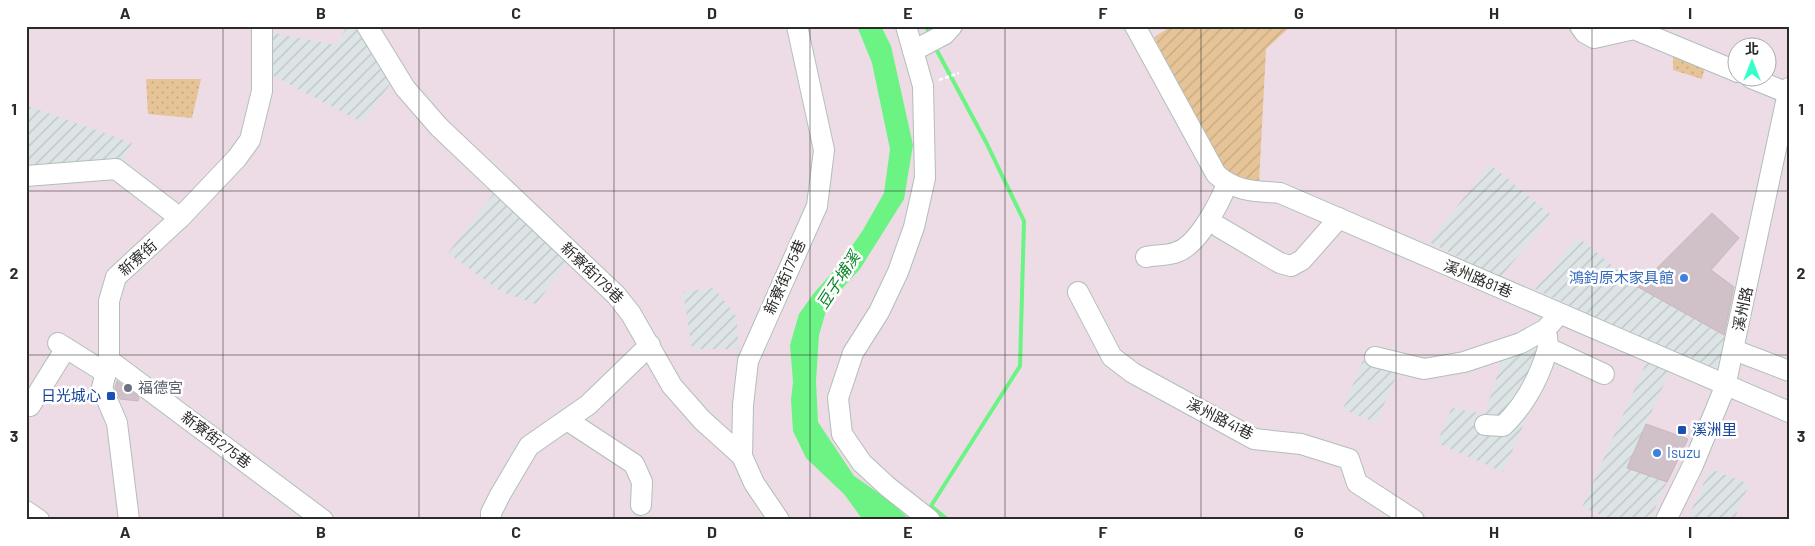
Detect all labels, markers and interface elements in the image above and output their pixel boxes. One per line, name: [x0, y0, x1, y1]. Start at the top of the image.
text: A: [120, 3, 131, 22]
text: B: [316, 3, 326, 22]
text: C: [511, 3, 521, 22]
text: D: [707, 3, 717, 22]
text: E: [903, 3, 913, 22]
text: F: [1099, 3, 1108, 22]
text: G: [1294, 3, 1304, 22]
text: H: [1489, 3, 1499, 22]
text: I: [1688, 3, 1692, 22]
north arrow: [1728, 38, 1778, 88]
text: 北: [1745, 40, 1759, 57]
text: 1: [11, 99, 17, 118]
text: 1: [1798, 99, 1804, 118]
street label: 新寮街: [115, 236, 160, 279]
street label: 新寮街175巷: [760, 236, 809, 317]
street label: 新寮街179巷: [558, 238, 628, 307]
water label: 豆子埔溪: [812, 246, 864, 312]
street label: 溪州路81巷: [1441, 256, 1515, 301]
text: 2: [10, 263, 19, 282]
text: 2: [1797, 263, 1806, 282]
place label: 鴻鈞原木家具館: [1569, 268, 1674, 286]
marker: 鴻鈞原木家具館: [1678, 272, 1690, 284]
street label: 溪州路: [1729, 285, 1756, 333]
place label: 福德宮: [138, 378, 183, 396]
marker: 福德宮: [122, 382, 134, 394]
place label: 日光城心: [41, 386, 101, 404]
marker: 日光城心: [105, 390, 117, 402]
street label: 溪州路41巷: [1184, 394, 1257, 443]
street label: 新寮街275巷: [178, 407, 255, 471]
place label: 溪洲里: [1692, 420, 1737, 438]
marker: 溪洲里: [1676, 424, 1688, 436]
text: 3: [10, 426, 18, 445]
text: 3: [1797, 426, 1805, 445]
place label: Isuzu: [1667, 443, 1701, 461]
marker: Isuzu: [1651, 447, 1663, 459]
text: A: [120, 522, 131, 541]
text: B: [316, 522, 326, 541]
text: C: [511, 522, 521, 541]
text: D: [707, 522, 717, 541]
text: E: [903, 522, 913, 541]
text: F: [1099, 522, 1108, 541]
text: G: [1294, 522, 1304, 541]
text: H: [1489, 522, 1499, 541]
text: I: [1688, 522, 1692, 541]

